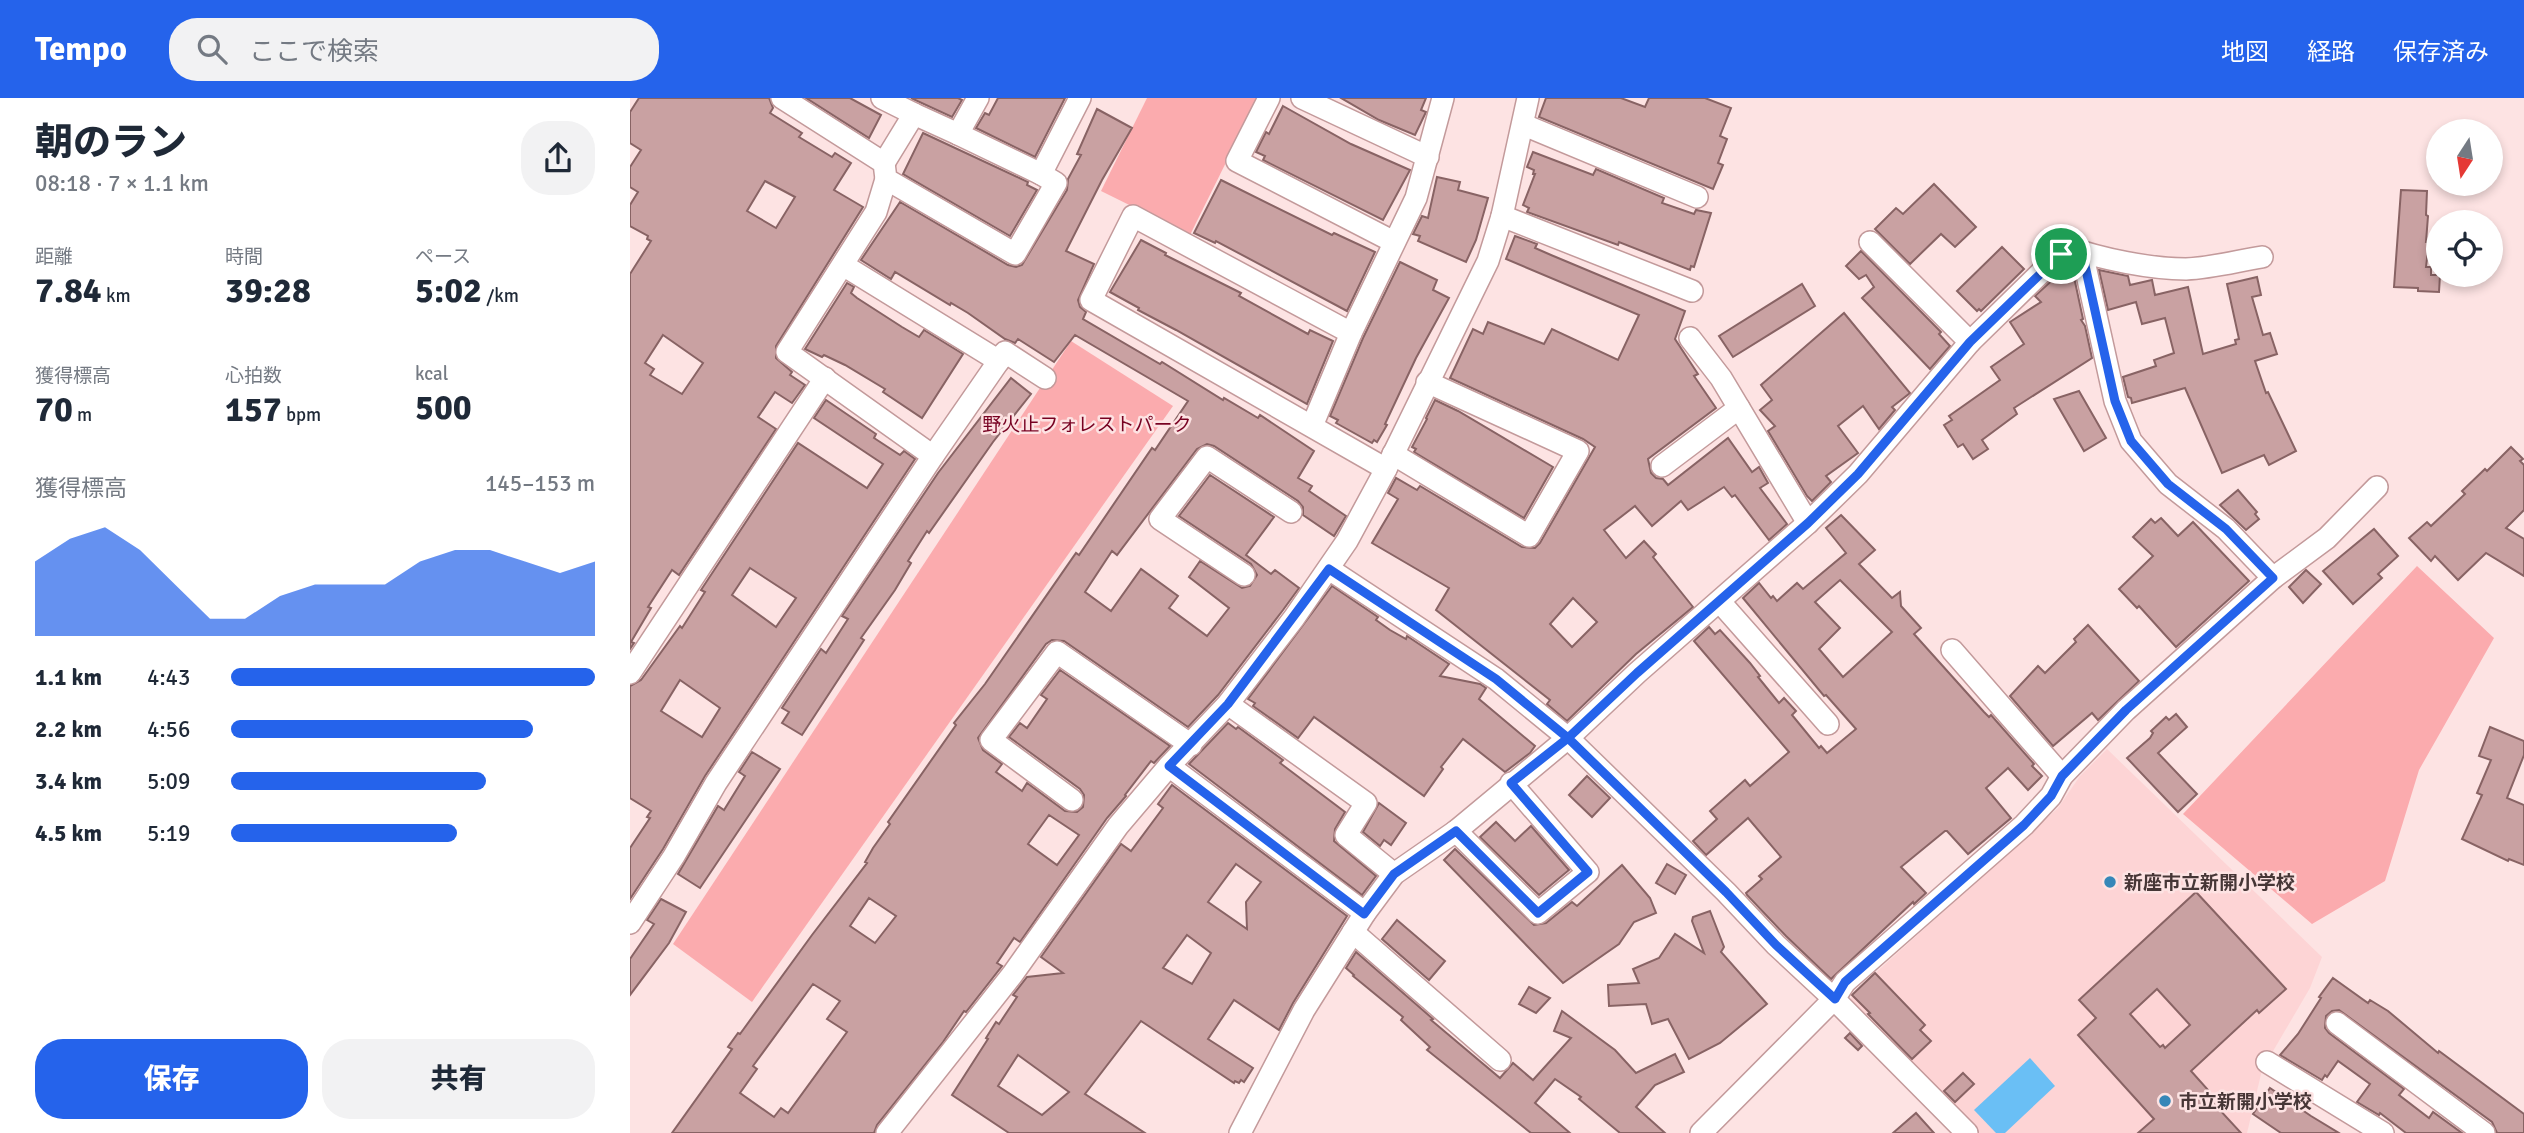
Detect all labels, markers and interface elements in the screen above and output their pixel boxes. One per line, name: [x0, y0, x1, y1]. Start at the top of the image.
search box: [169, 18, 659, 81]
text: Tempo: [35, 29, 127, 70]
icon: search: [193, 30, 231, 68]
text: ここで検索: [249, 36, 379, 68]
text: 地図: [2221, 37, 2269, 67]
text: 経路: [2307, 37, 2355, 67]
text: 保存済み: [2393, 37, 2489, 67]
text: 朝のラン: [35, 119, 187, 166]
north arrow: [2426, 119, 2502, 196]
map controls: [2426, 119, 2503, 287]
button: share: [521, 121, 595, 195]
text: 08:18 · 7 × 1.1 km: [35, 169, 209, 198]
button: locate: [2426, 210, 2503, 287]
pin: [2031, 224, 2091, 284]
icon: arrive: [2042, 235, 2080, 273]
text: 距離: [35, 245, 73, 269]
text: 時間: [225, 245, 263, 269]
text: ペース: [415, 245, 471, 269]
text: 7.84: [35, 269, 102, 312]
text: 39:28: [225, 269, 311, 312]
text: 5:02: [415, 269, 482, 312]
text: km: [102, 284, 131, 308]
text: /km: [482, 284, 519, 308]
text: kcal: [415, 362, 448, 386]
text: 獲得標高: [35, 364, 111, 388]
text: 心拍数: [225, 364, 282, 388]
text: 500: [415, 386, 472, 429]
text: 70: [35, 388, 73, 431]
text: 157: [225, 388, 282, 431]
text: m: [73, 403, 92, 427]
text: bpm: [282, 403, 321, 427]
park label: 野火止フォレストパーク: [982, 413, 1192, 437]
text: 145–153 m: [485, 469, 595, 498]
text: 獲得標高: [35, 474, 127, 503]
text: 1.1 km: [35, 663, 102, 692]
text: 4:43: [147, 663, 190, 692]
text: 2.2 km: [35, 715, 102, 744]
text: 4:56: [147, 715, 190, 744]
text: 3.4 km: [35, 767, 102, 796]
text: 5:09: [147, 767, 190, 796]
text: 4.5 km: [35, 819, 102, 848]
text: 5:19: [147, 819, 190, 848]
place label: 新座市立新開小学校: [2124, 871, 2295, 895]
marker: 新座市立新開小学校: [2102, 874, 2118, 890]
button: 保存: [35, 1039, 308, 1119]
button: 共有: [322, 1039, 595, 1119]
place label: 市立新開小学校: [2179, 1090, 2312, 1114]
marker: 市立新開小学校: [2157, 1093, 2173, 1109]

